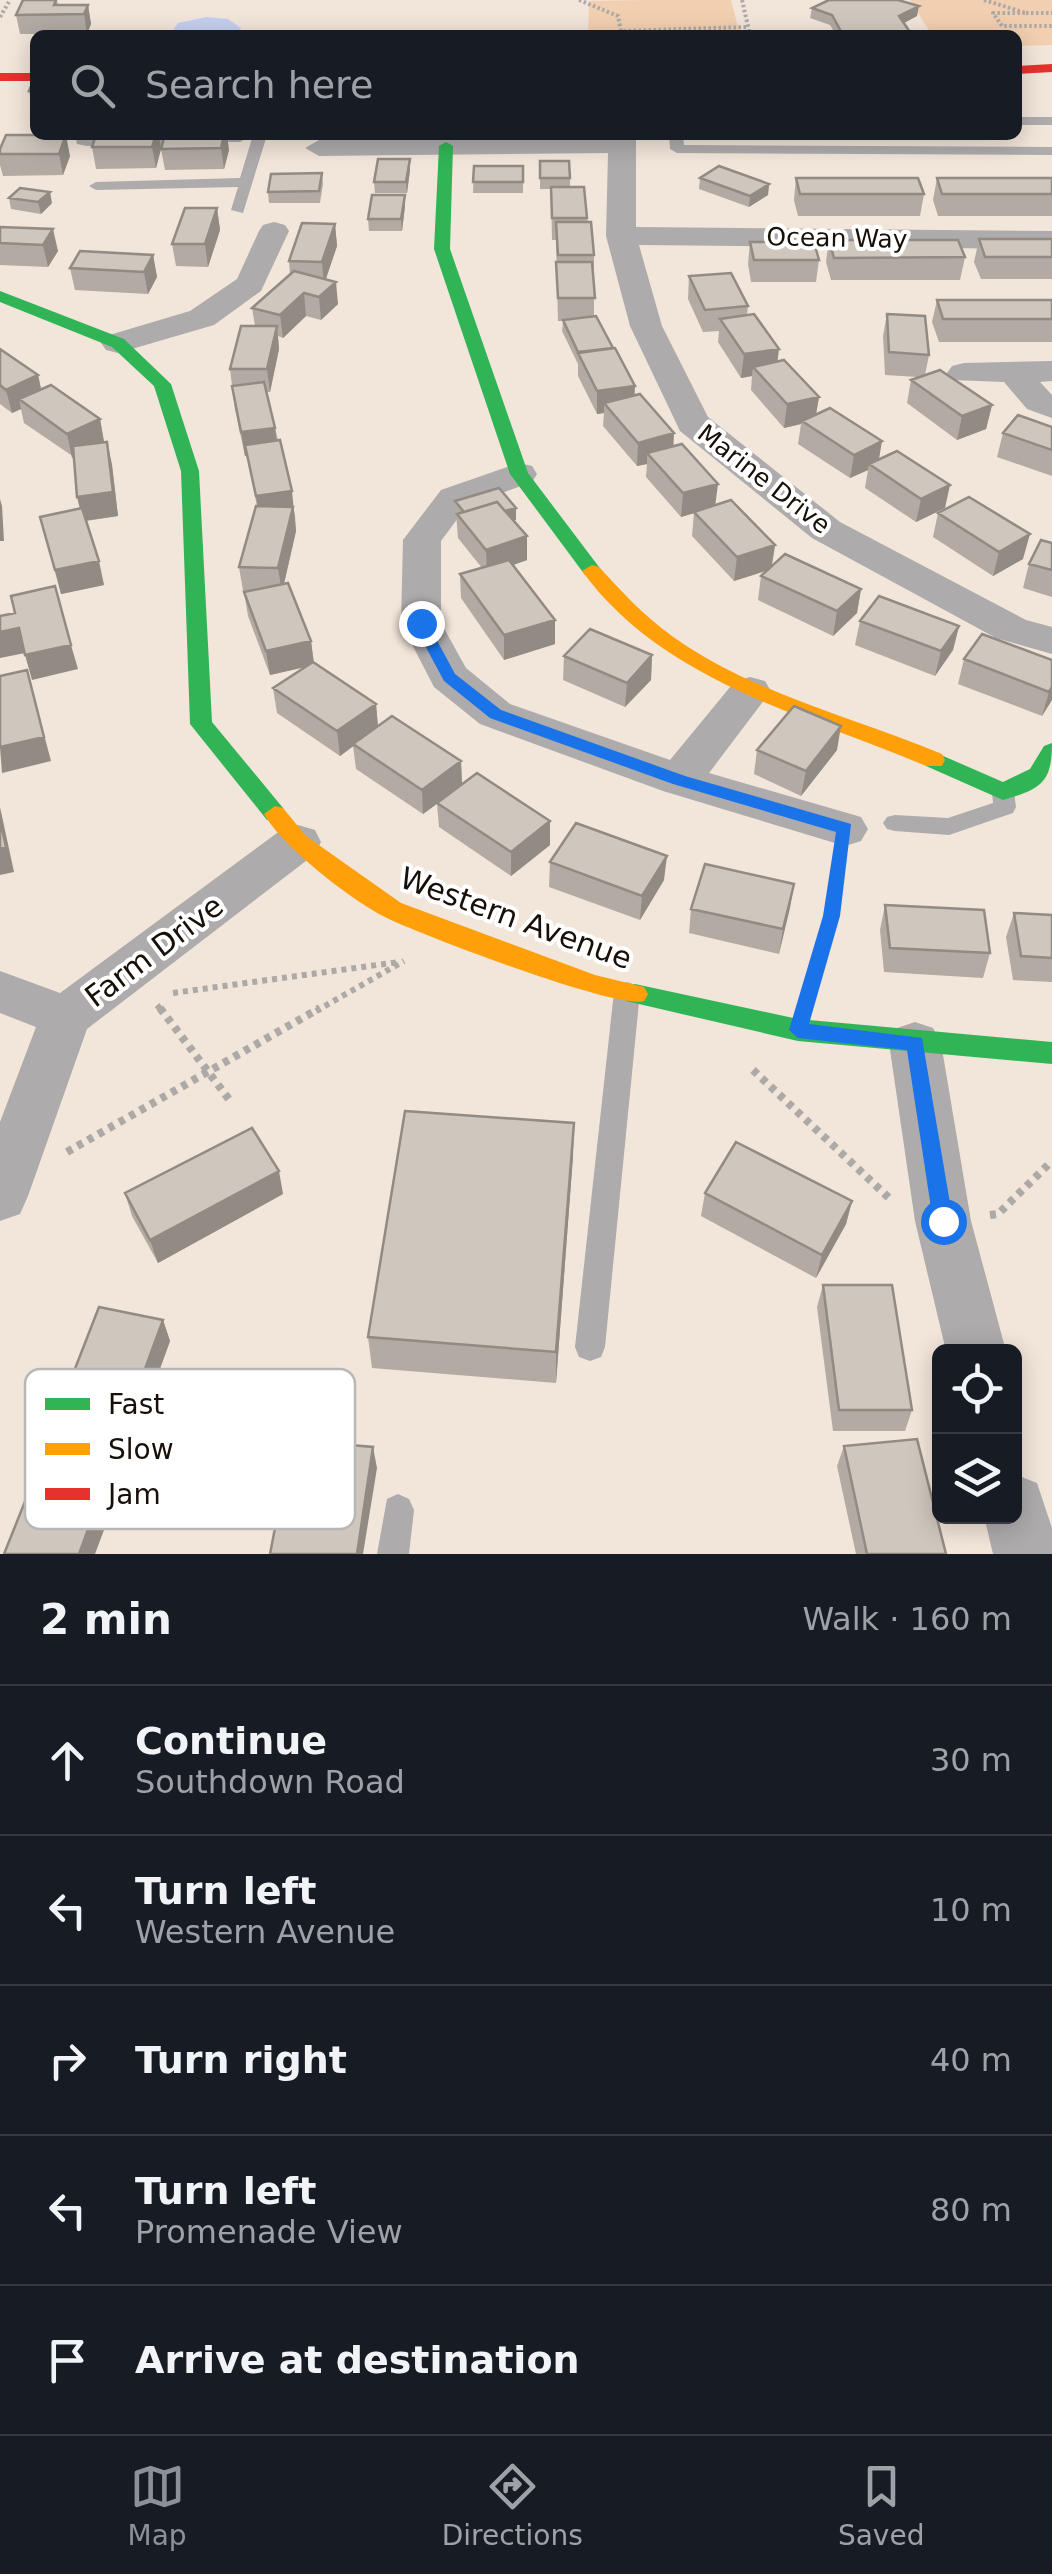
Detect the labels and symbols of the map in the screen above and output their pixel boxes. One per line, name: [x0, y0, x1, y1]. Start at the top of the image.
street label: Ocean Way: [766, 222, 908, 254]
street label: Marine Drive: [692, 418, 836, 540]
route end: [399, 601, 445, 647]
street label: Western Avenue: [395, 860, 637, 976]
street label: Farm Drive: [78, 888, 230, 1014]
route start: [921, 1199, 967, 1245]
legend: [25, 1369, 355, 1529]
text: Fast: [108, 1388, 164, 1421]
text: Slow: [108, 1433, 174, 1466]
text: Jam: [106, 1478, 161, 1511]

